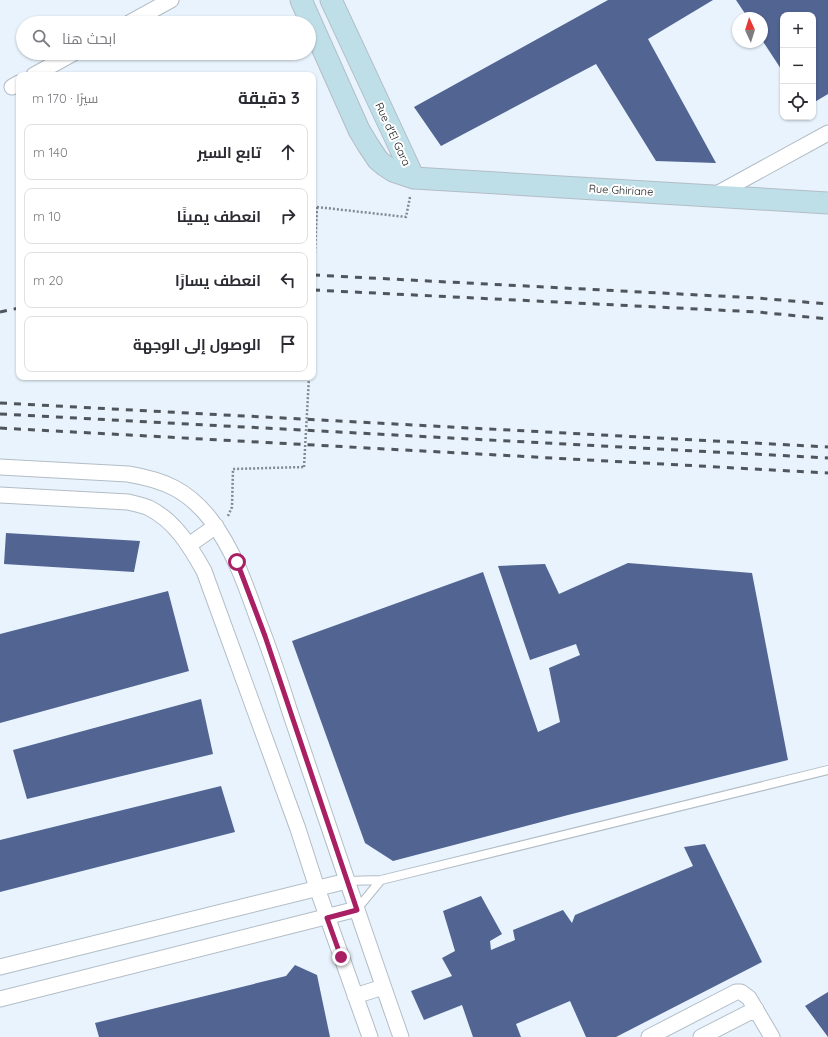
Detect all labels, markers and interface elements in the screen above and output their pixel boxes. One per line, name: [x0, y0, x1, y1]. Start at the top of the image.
north arrow: [732, 12, 768, 48]
map controls: [780, 12, 816, 120]
button: +: [780, 12, 816, 48]
search box: [16, 16, 316, 60]
icon: search: [30, 27, 52, 49]
text: ابحث هنا: [62, 29, 116, 48]
button: −: [780, 48, 816, 84]
button: locate: [780, 84, 816, 120]
text: 3 دقيقة: [238, 87, 300, 108]
text: سيرًا · 170 m: [32, 90, 98, 106]
street label: Rue d'El Gara: [372, 100, 414, 168]
icon: ahead: [277, 141, 299, 163]
text: تابع السير: [197, 143, 261, 162]
text: 140 m: [33, 144, 68, 160]
street label: Rue Ghiriane: [588, 181, 654, 199]
icon: right: [277, 205, 299, 227]
text: انعطف يمينًا: [177, 207, 261, 226]
text: 10 m: [33, 208, 61, 224]
icon: left: [277, 269, 299, 291]
text: انعطف يسارًا: [175, 271, 261, 290]
text: 20 m: [33, 272, 63, 288]
icon: arrive: [277, 333, 299, 355]
text: الوصول إلى الوجهة: [133, 335, 261, 354]
route start: [228, 553, 246, 571]
route end: [332, 948, 350, 966]

